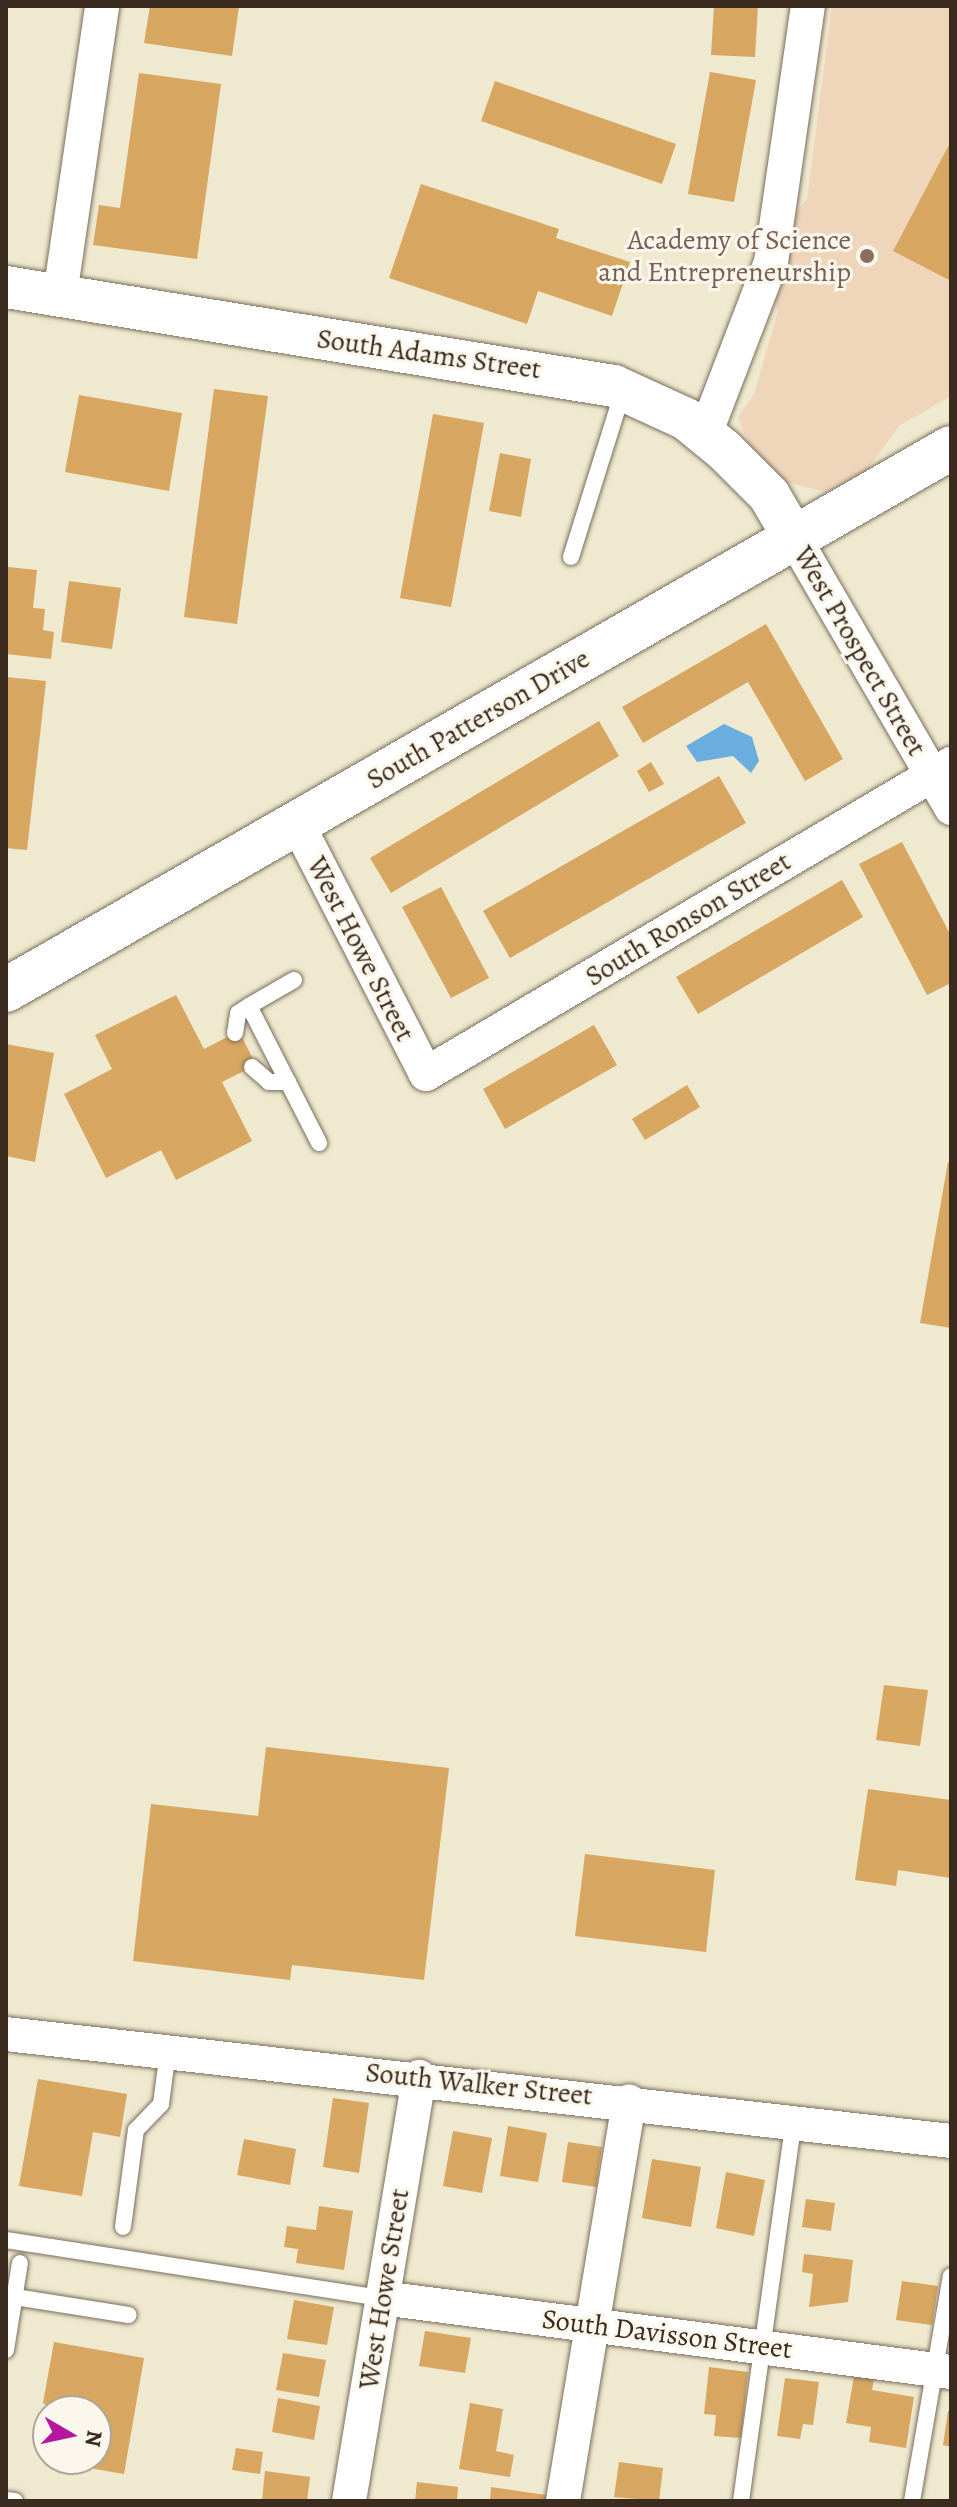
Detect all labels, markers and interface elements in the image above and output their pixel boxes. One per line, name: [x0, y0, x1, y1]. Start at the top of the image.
place label: Academy of Science and Entrepreneurship: [598, 223, 851, 289]
marker: Academy of Science and Entrepreneurship: [858, 247, 876, 265]
street label: South Adams Street: [315, 322, 543, 386]
street label: West Prospect Street: [786, 540, 934, 762]
street label: South Patterson Drive: [361, 642, 595, 796]
street label: South Ronson Street: [579, 844, 797, 994]
street label: West Howe Street: [300, 851, 422, 1047]
street label: South Walker Street: [364, 2055, 594, 2113]
street label: West Howe Street: [352, 2186, 416, 2392]
street label: South Davisson Street: [540, 2302, 794, 2366]
north arrow: [32, 2395, 112, 2475]
text: N: [78, 2428, 110, 2449]

